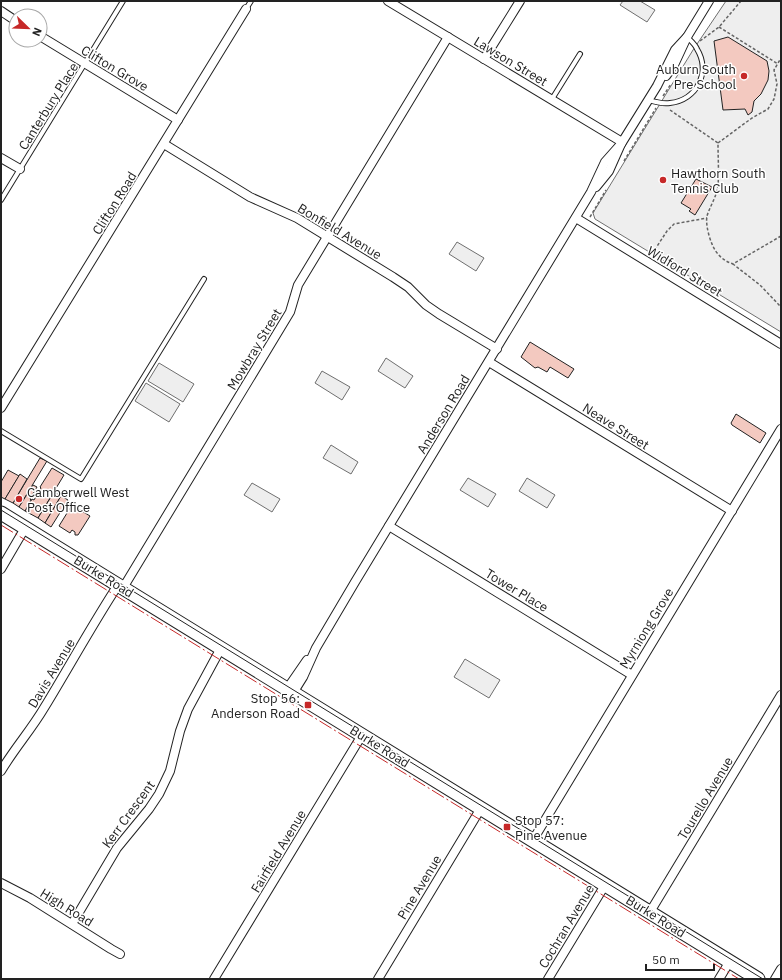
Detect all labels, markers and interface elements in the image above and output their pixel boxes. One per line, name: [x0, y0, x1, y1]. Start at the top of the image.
north arrow: [8, 8, 48, 48]
text: N: [29, 26, 45, 38]
street label: Lawson Street: [471, 33, 551, 90]
street label: Clifton Grove: [78, 42, 152, 95]
street label: Canterbury Place: [15, 59, 82, 153]
place label: Auburn South Pre School: [656, 61, 736, 93]
marker: Auburn South Pre School: [739, 71, 749, 81]
place label: Hawthorn South Tennis Club: [671, 165, 766, 197]
street label: Clifton Road: [88, 169, 140, 238]
marker: Hawthorn South Tennis Club: [658, 175, 668, 185]
street label: Bonfield Avenue: [295, 200, 385, 263]
street label: Widford Street: [644, 242, 725, 301]
street label: Mowbray Street: [223, 305, 285, 393]
street label: Anderson Road: [413, 372, 474, 457]
street label: Neave Street: [579, 399, 652, 454]
place label: Camberwell West Post Office: [27, 484, 129, 516]
marker: Camberwell West Post Office: [14, 494, 24, 504]
street label: Burke Road: [71, 551, 137, 601]
street label: Tower Place: [482, 565, 551, 616]
street label: Myrniong Grove: [616, 585, 677, 672]
street label: Davis Avenue: [24, 635, 79, 711]
place label: Stop 56: Anderson Road: [211, 690, 300, 722]
marker: Stop 56: Anderson Road: [303, 700, 313, 710]
street label: Burke Road: [347, 721, 413, 771]
street label: Tourello Avenue: [674, 754, 737, 843]
street label: Kerr Crescent: [98, 777, 159, 851]
street label: Fairfield Avenue: [247, 807, 310, 896]
place label: Stop 57: Pine Avenue: [515, 812, 587, 844]
marker: Stop 57: Pine Avenue: [502, 822, 512, 832]
street label: Pine Avenue: [394, 852, 445, 923]
street label: Cochran Avenue: [535, 881, 598, 971]
street label: High Road: [37, 884, 97, 930]
street label: Burke Road: [623, 891, 689, 941]
scale bar: [646, 946, 714, 972]
text: 50 m: [652, 952, 680, 967]

